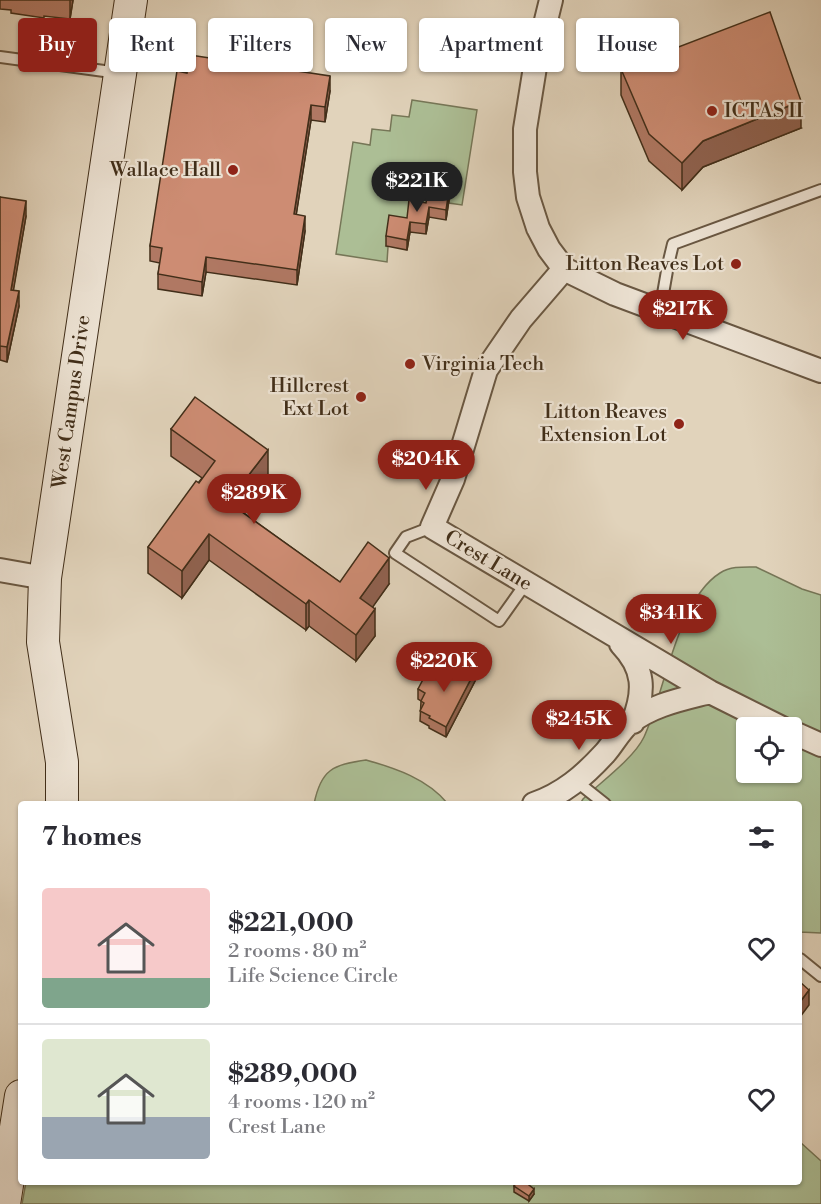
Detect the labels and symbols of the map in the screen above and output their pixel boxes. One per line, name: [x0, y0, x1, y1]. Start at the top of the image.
place label: ICTAS II: [724, 99, 804, 124]
marker: ICTAS II: [705, 104, 719, 118]
place label: Wallace Hall: [109, 158, 221, 183]
pin: $221K: [375, 162, 459, 213]
marker: Wallace Hall: [226, 163, 240, 177]
place label: Litton Reaves Lot: [565, 252, 724, 277]
marker: Litton Reaves Lot: [729, 257, 743, 271]
pin: $217K: [641, 290, 725, 341]
street label: West Campus Drive: [47, 314, 97, 491]
place label: Virginia Tech: [421, 352, 544, 377]
marker: Virginia Tech: [403, 357, 417, 371]
place label: Hillcrest Ext Lot: [270, 374, 349, 422]
marker: Hillcrest Ext Lot: [354, 390, 368, 404]
place label: Litton Reaves Extension Lot: [540, 400, 667, 448]
marker: Litton Reaves Extension Lot: [672, 417, 686, 431]
pin: $204K: [384, 440, 468, 491]
pin: $289K: [212, 474, 296, 525]
street label: Crest Lane: [440, 525, 536, 597]
pin: $341K: [629, 594, 713, 645]
pin: $220K: [402, 642, 486, 693]
pin: $245K: [537, 700, 621, 751]

